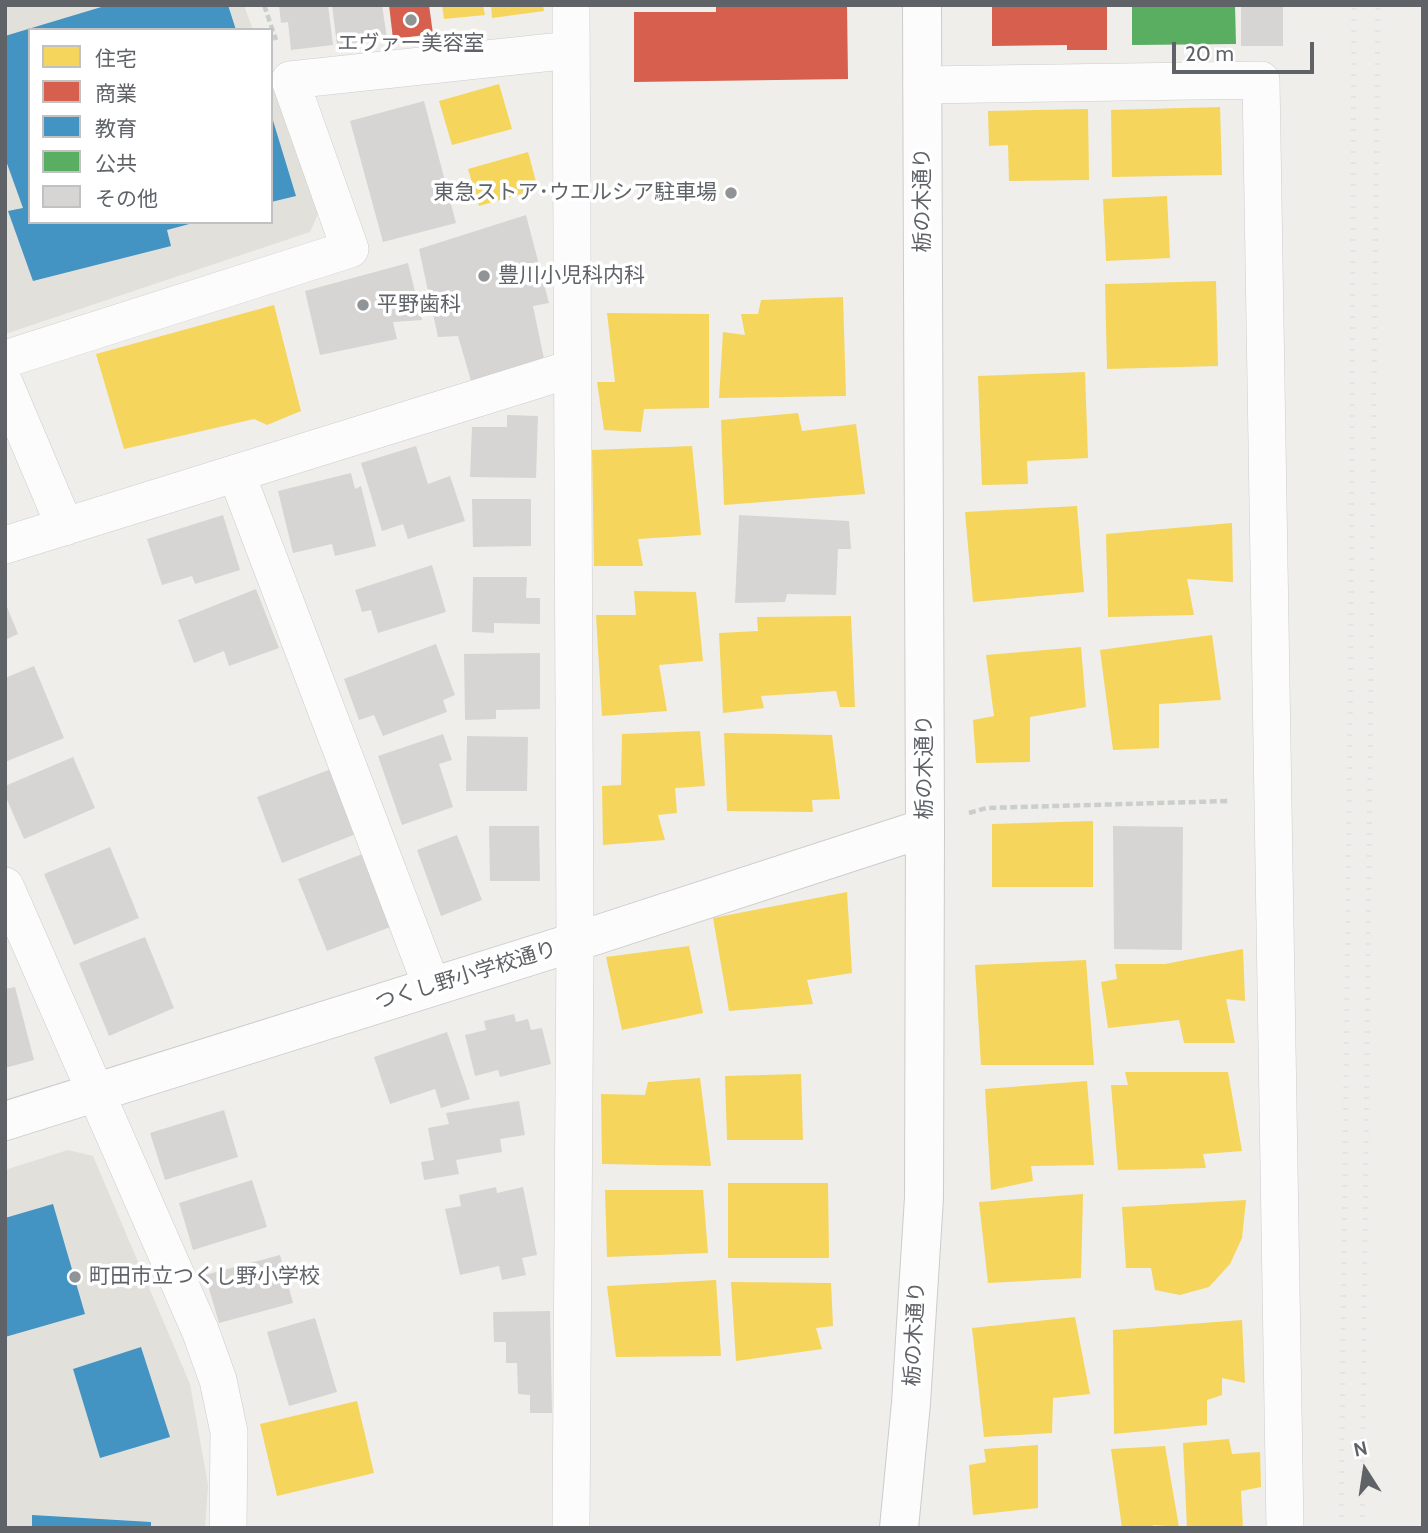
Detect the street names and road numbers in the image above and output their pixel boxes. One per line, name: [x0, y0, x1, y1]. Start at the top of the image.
street label: 栃の木通り: [910, 148, 936, 252]
street label: 栃の木通り: [912, 715, 938, 819]
street label: つくし野小学校通り: [372, 936, 560, 1016]
street label: 栃の木通り: [900, 1281, 930, 1387]

